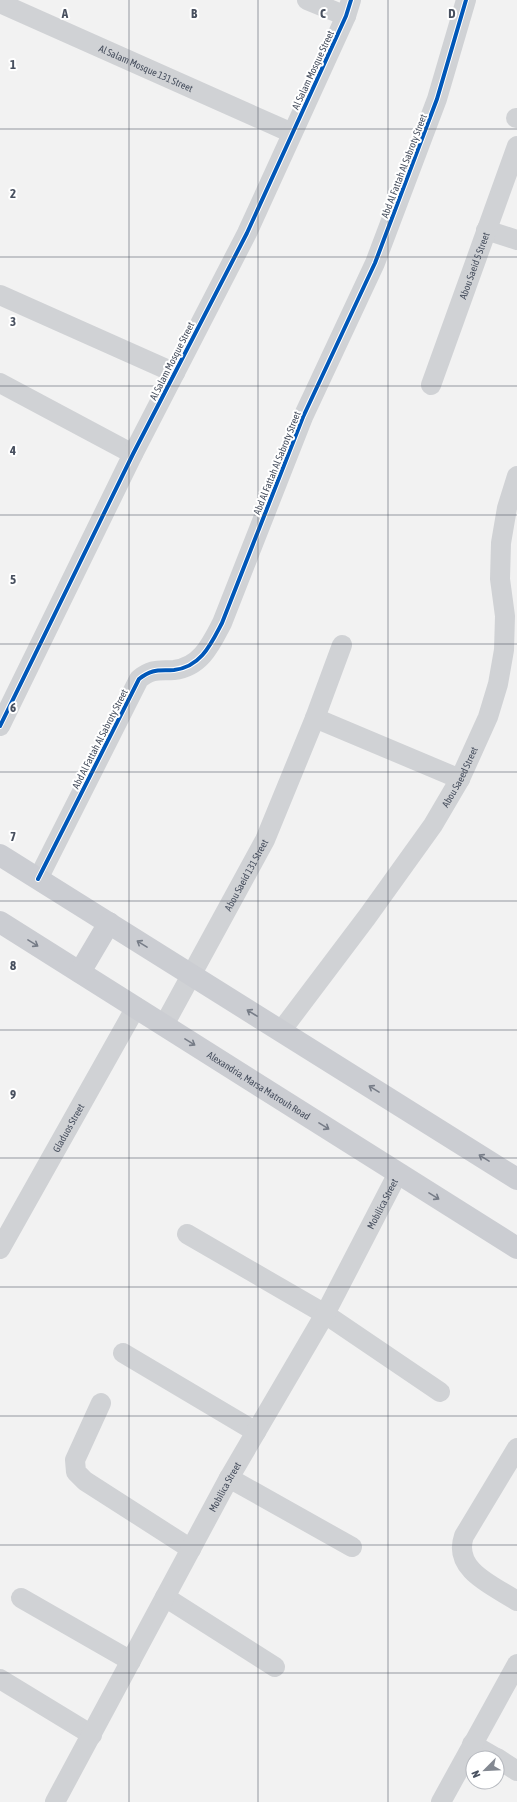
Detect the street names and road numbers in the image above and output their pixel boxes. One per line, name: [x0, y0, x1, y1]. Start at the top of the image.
street label: Al Salam Mosque Street: [290, 29, 336, 111]
street label: Al Salam Mosque 131 Street: [98, 42, 195, 94]
street label: Abd Al Fattah Al Sabroty Street: [379, 112, 429, 219]
street label: Abou Saeid 5 Street: [457, 230, 491, 301]
street label: Al Salam Mosque Street: [148, 320, 196, 402]
street label: Abd Al Fattah Al Sabroty Street: [251, 410, 303, 516]
street label: Abd Al Fattah Al Sabroty Street: [70, 687, 130, 791]
street label: Abou Saeed Street: [439, 745, 479, 809]
street label: Abou Saeid 131 Street: [222, 837, 270, 913]
street label: Alexandria, Marsa Matrouh Road: [205, 1049, 312, 1122]
street label: Gladuos Street: [50, 1102, 86, 1154]
street label: Mobilica Street: [365, 1177, 400, 1231]
street label: Mobilica Street: [206, 1460, 243, 1514]

